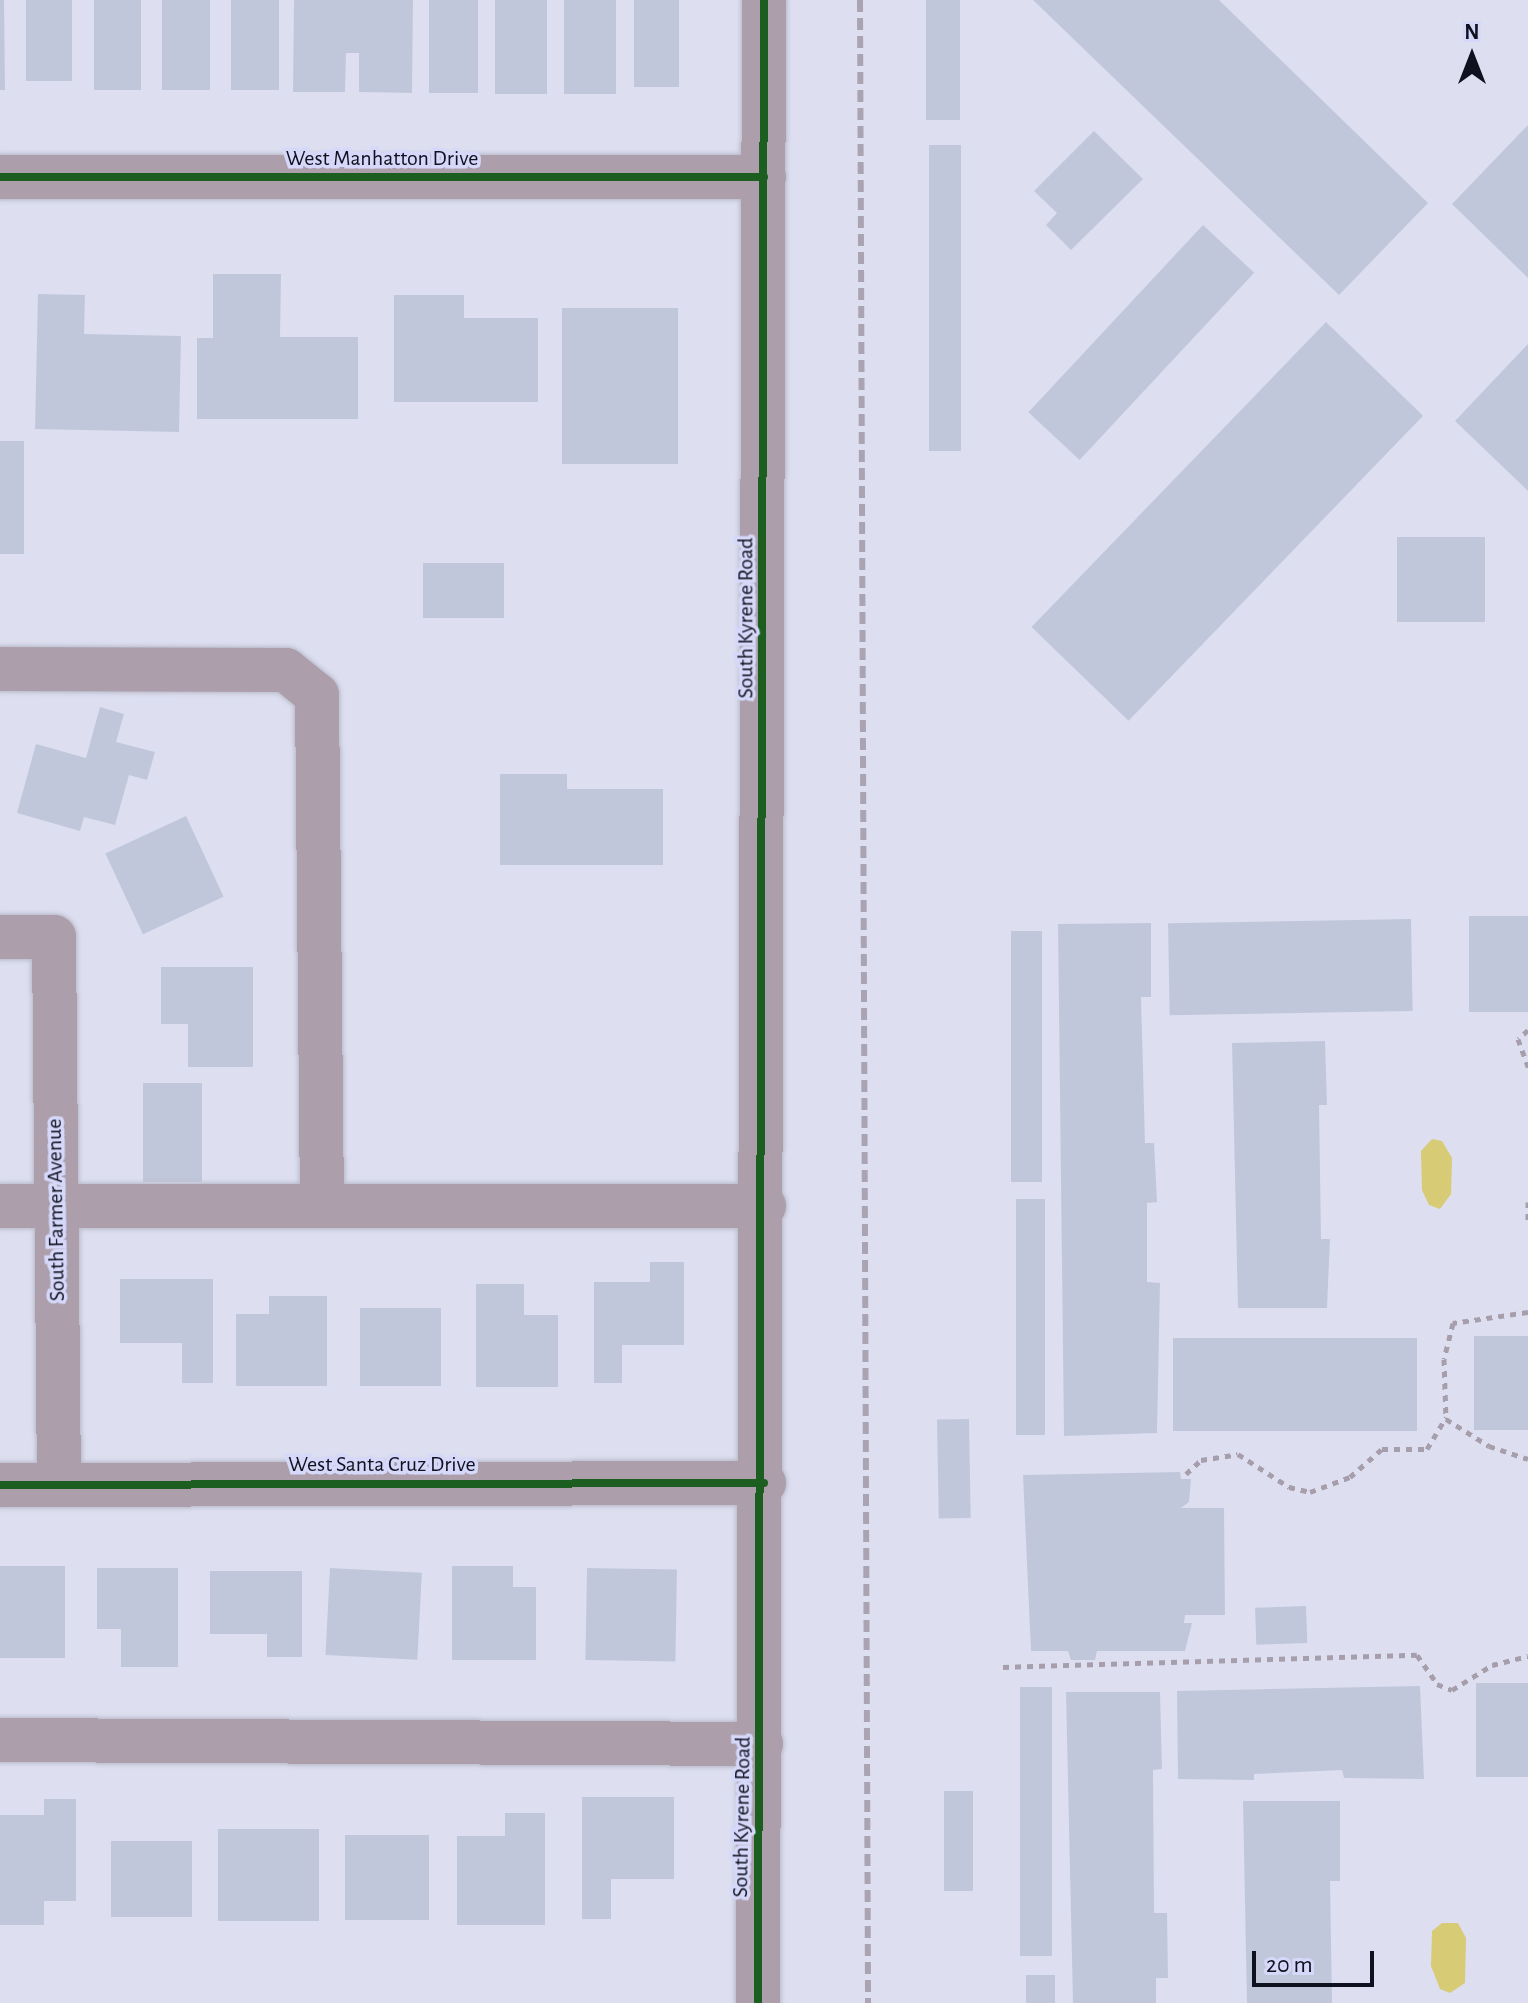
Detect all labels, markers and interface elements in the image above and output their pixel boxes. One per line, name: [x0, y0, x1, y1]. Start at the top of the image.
north arrow: [1432, 16, 1512, 96]
text: N: [1464, 21, 1480, 43]
street label: West Manhatton Drive: [286, 146, 478, 172]
street label: South Kyrene Road: [733, 538, 759, 698]
street label: South Farmer Avenue: [41, 1118, 71, 1302]
street label: West Santa Cruz Drive: [288, 1452, 476, 1478]
street label: South Kyrene Road: [727, 1736, 757, 1898]
scale bar: [1256, 1935, 1378, 1985]
text: 20 m: [1266, 1953, 1313, 1977]

